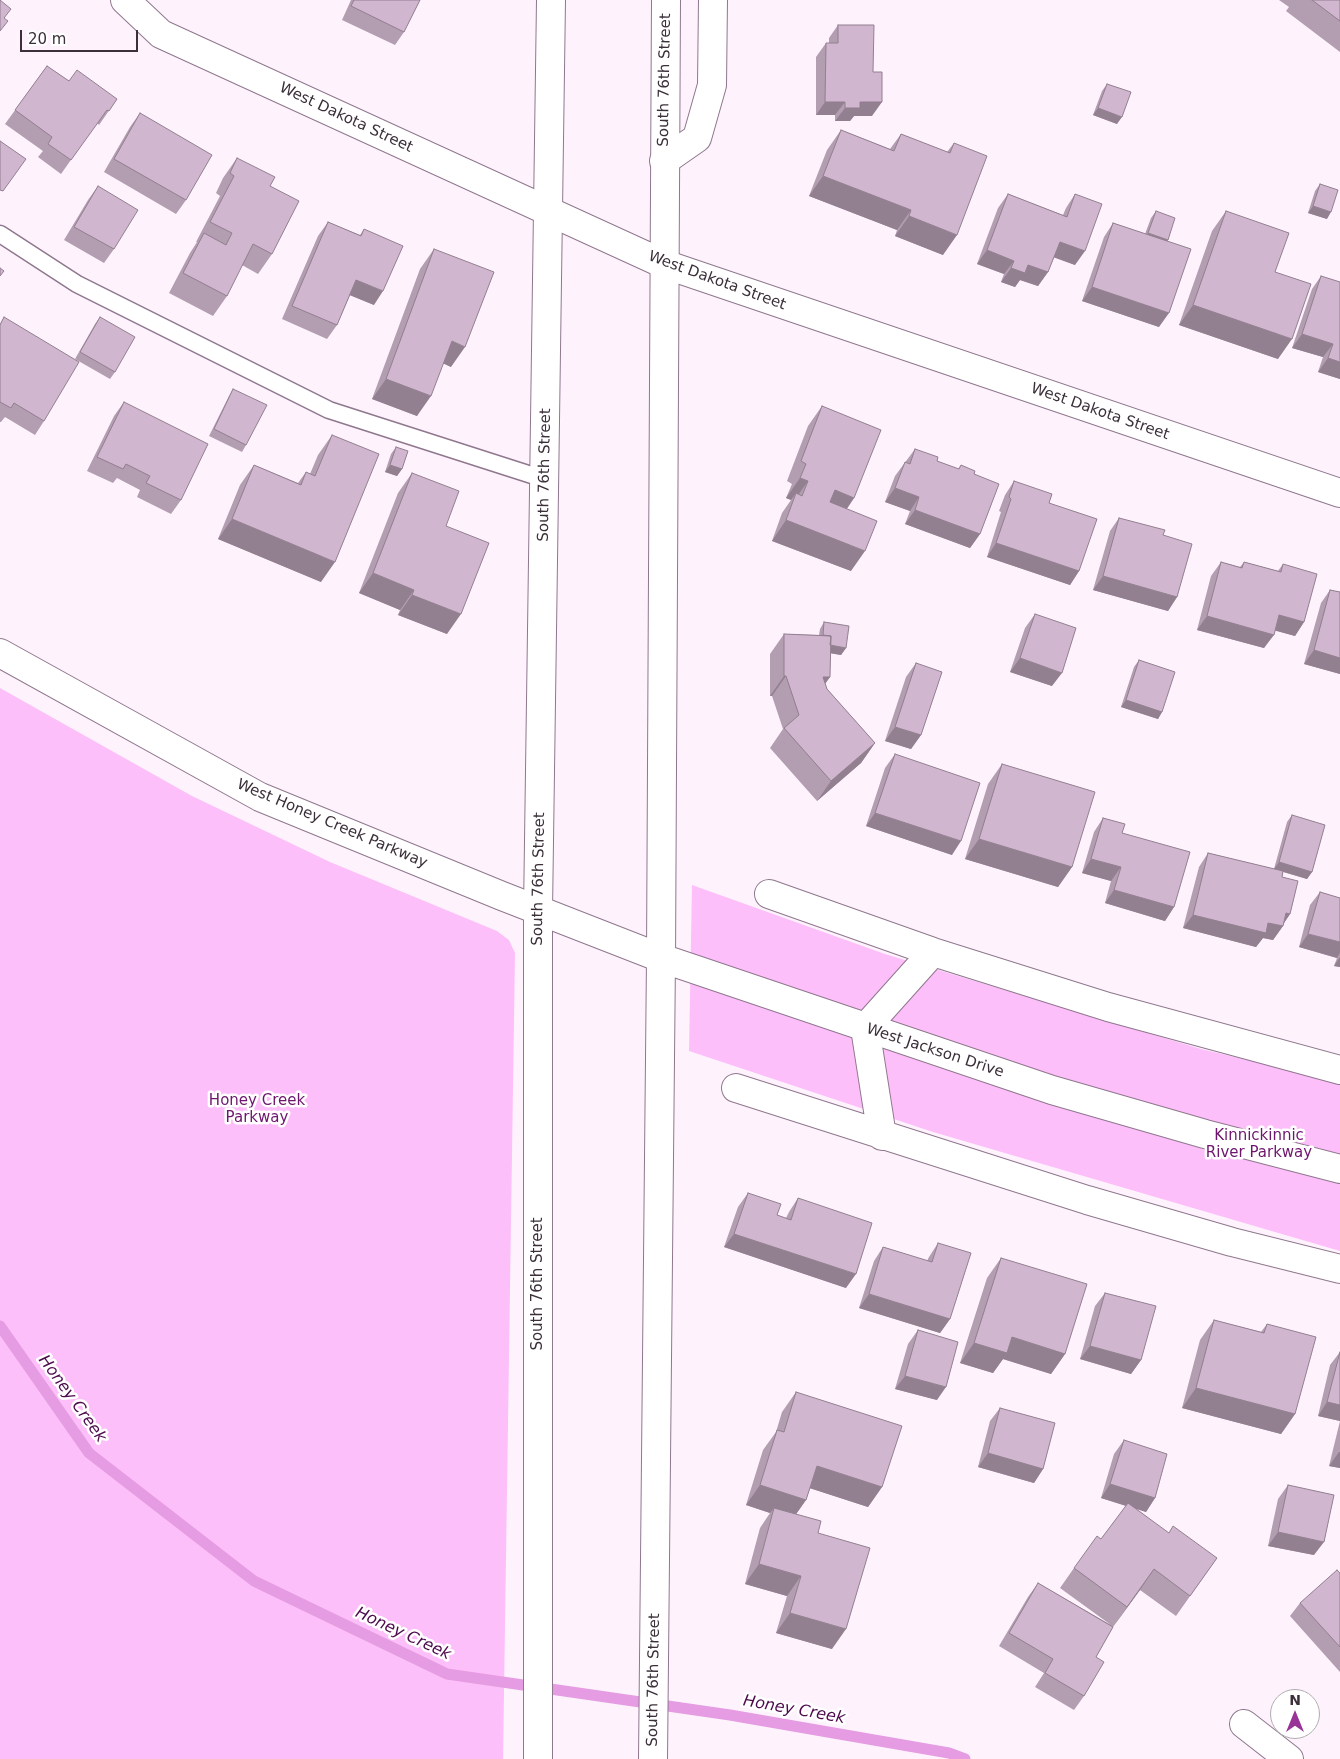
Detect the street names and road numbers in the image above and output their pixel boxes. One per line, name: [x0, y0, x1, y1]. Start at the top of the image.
street label: South 76th Street: [655, 13, 675, 147]
street label: West Dakota Street: [276, 79, 416, 157]
street label: West Dakota Street: [646, 248, 788, 314]
street label: West Dakota Street: [1028, 380, 1172, 444]
street label: South 76th Street: [535, 408, 555, 542]
street label: West Honey Creek Parkway: [234, 776, 430, 872]
street label: South 76th Street: [529, 812, 549, 946]
street label: West Jackson Drive: [864, 1020, 1006, 1082]
street label: South 76th Street: [529, 1217, 547, 1351]
street label: South 76th Street: [644, 1613, 664, 1747]

